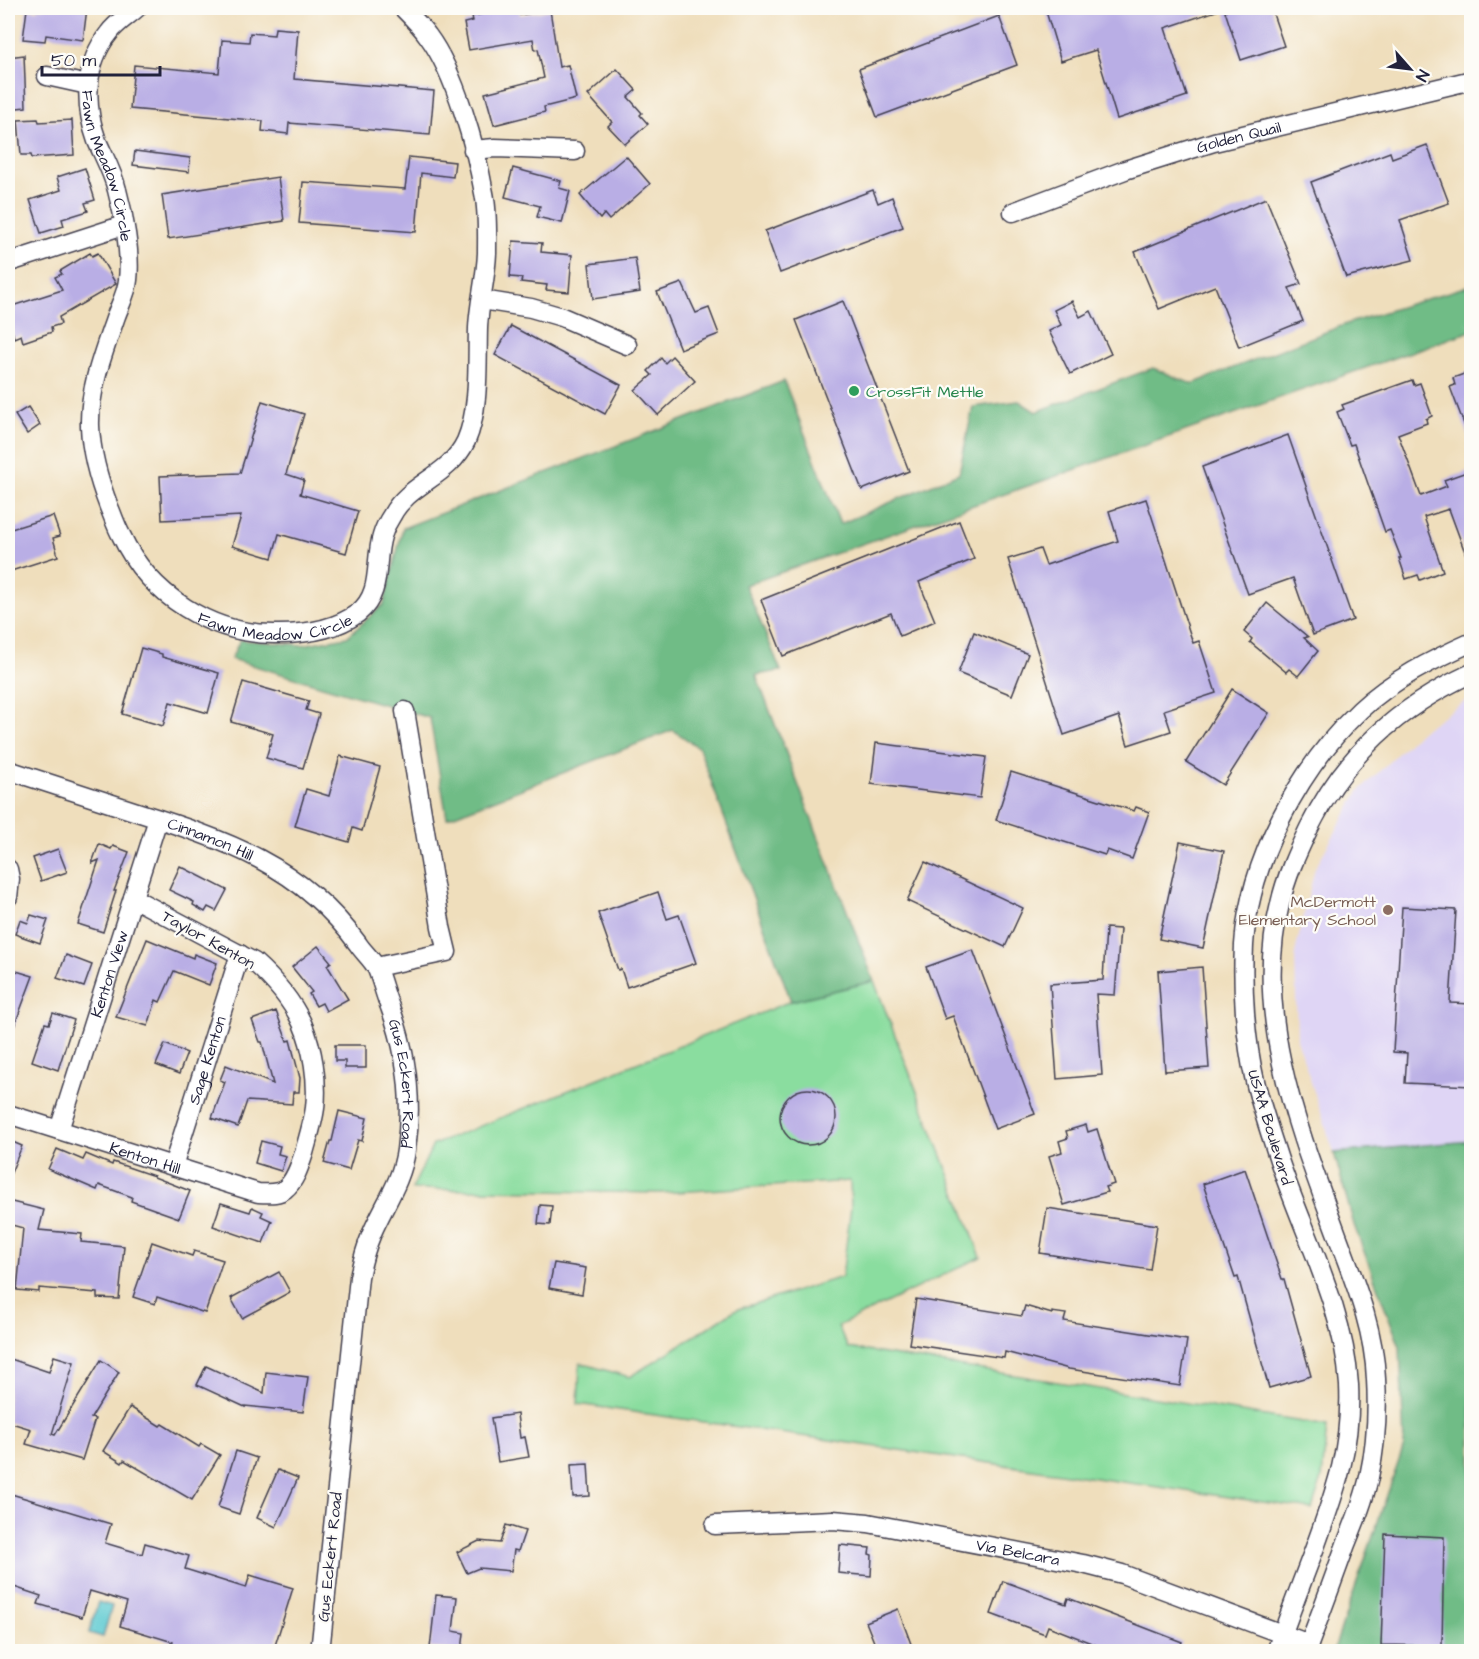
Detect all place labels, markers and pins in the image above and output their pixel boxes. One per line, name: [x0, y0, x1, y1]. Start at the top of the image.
place label: CrossFit Mettle: [866, 381, 984, 403]
marker: CrossFit Mettle: [847, 384, 861, 398]
place label: McDermott Elementary School: [1239, 891, 1377, 932]
marker: McDermott Elementary School: [1381, 903, 1395, 917]

